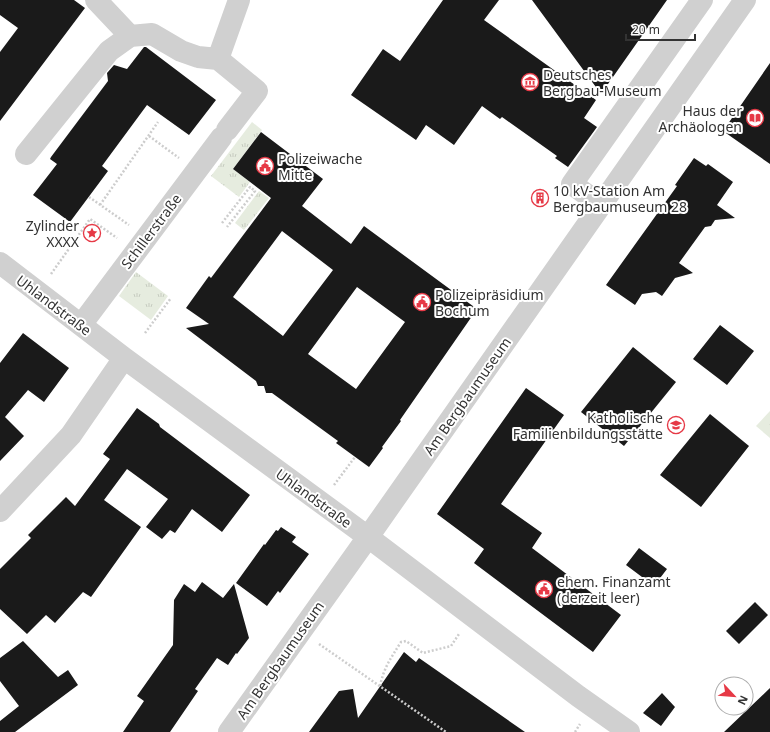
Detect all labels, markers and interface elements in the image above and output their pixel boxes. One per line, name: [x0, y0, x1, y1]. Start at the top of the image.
scale bar: [626, 16, 695, 42]
text: 20 m: [632, 21, 660, 38]
place label: Deutsches Bergbau-Museum: [543, 65, 662, 100]
museum icon: Deutsches Bergbau-Museum: [520, 72, 540, 92]
place label: Haus der Archäologen: [659, 101, 742, 136]
library icon: Haus der Archäologen: [745, 108, 765, 128]
place label: Polizeiwache Mitte: [278, 149, 362, 184]
public building icon: Polizeiwache Mitte: [255, 156, 275, 176]
place label: 10 kV-Station Am Bergbaumuseum 28: [553, 181, 687, 216]
building icon: 10 kV-Station Am Bergbaumuseum 28: [530, 188, 550, 208]
street label: Schillerstraße: [117, 189, 186, 272]
place label: Zylinder XXXX: [26, 216, 80, 251]
place icon: Zylinder XXXX: [82, 223, 102, 243]
street label: Uhlandstraße: [13, 270, 96, 340]
place label: Polizeipräsidium Bochum: [435, 285, 544, 320]
public building icon: Polizeipräsidium Bochum: [412, 292, 432, 312]
street label: Am Bergbaumuseum: [419, 333, 515, 459]
place label: Katholische Familienbildungsstätte: [513, 408, 663, 443]
school or university icon: Katholische Familienbildungsstätte: [666, 415, 686, 435]
street label: Uhlandstraße: [272, 464, 356, 532]
place label: ehem. Finanzamt (derzeit leer): [557, 572, 671, 607]
public building icon: ehem. Finanzamt (derzeit leer): [534, 579, 554, 599]
street label: Am Bergbaumuseum: [232, 597, 328, 723]
north arrow: [714, 676, 754, 716]
text: N: [735, 693, 752, 708]

